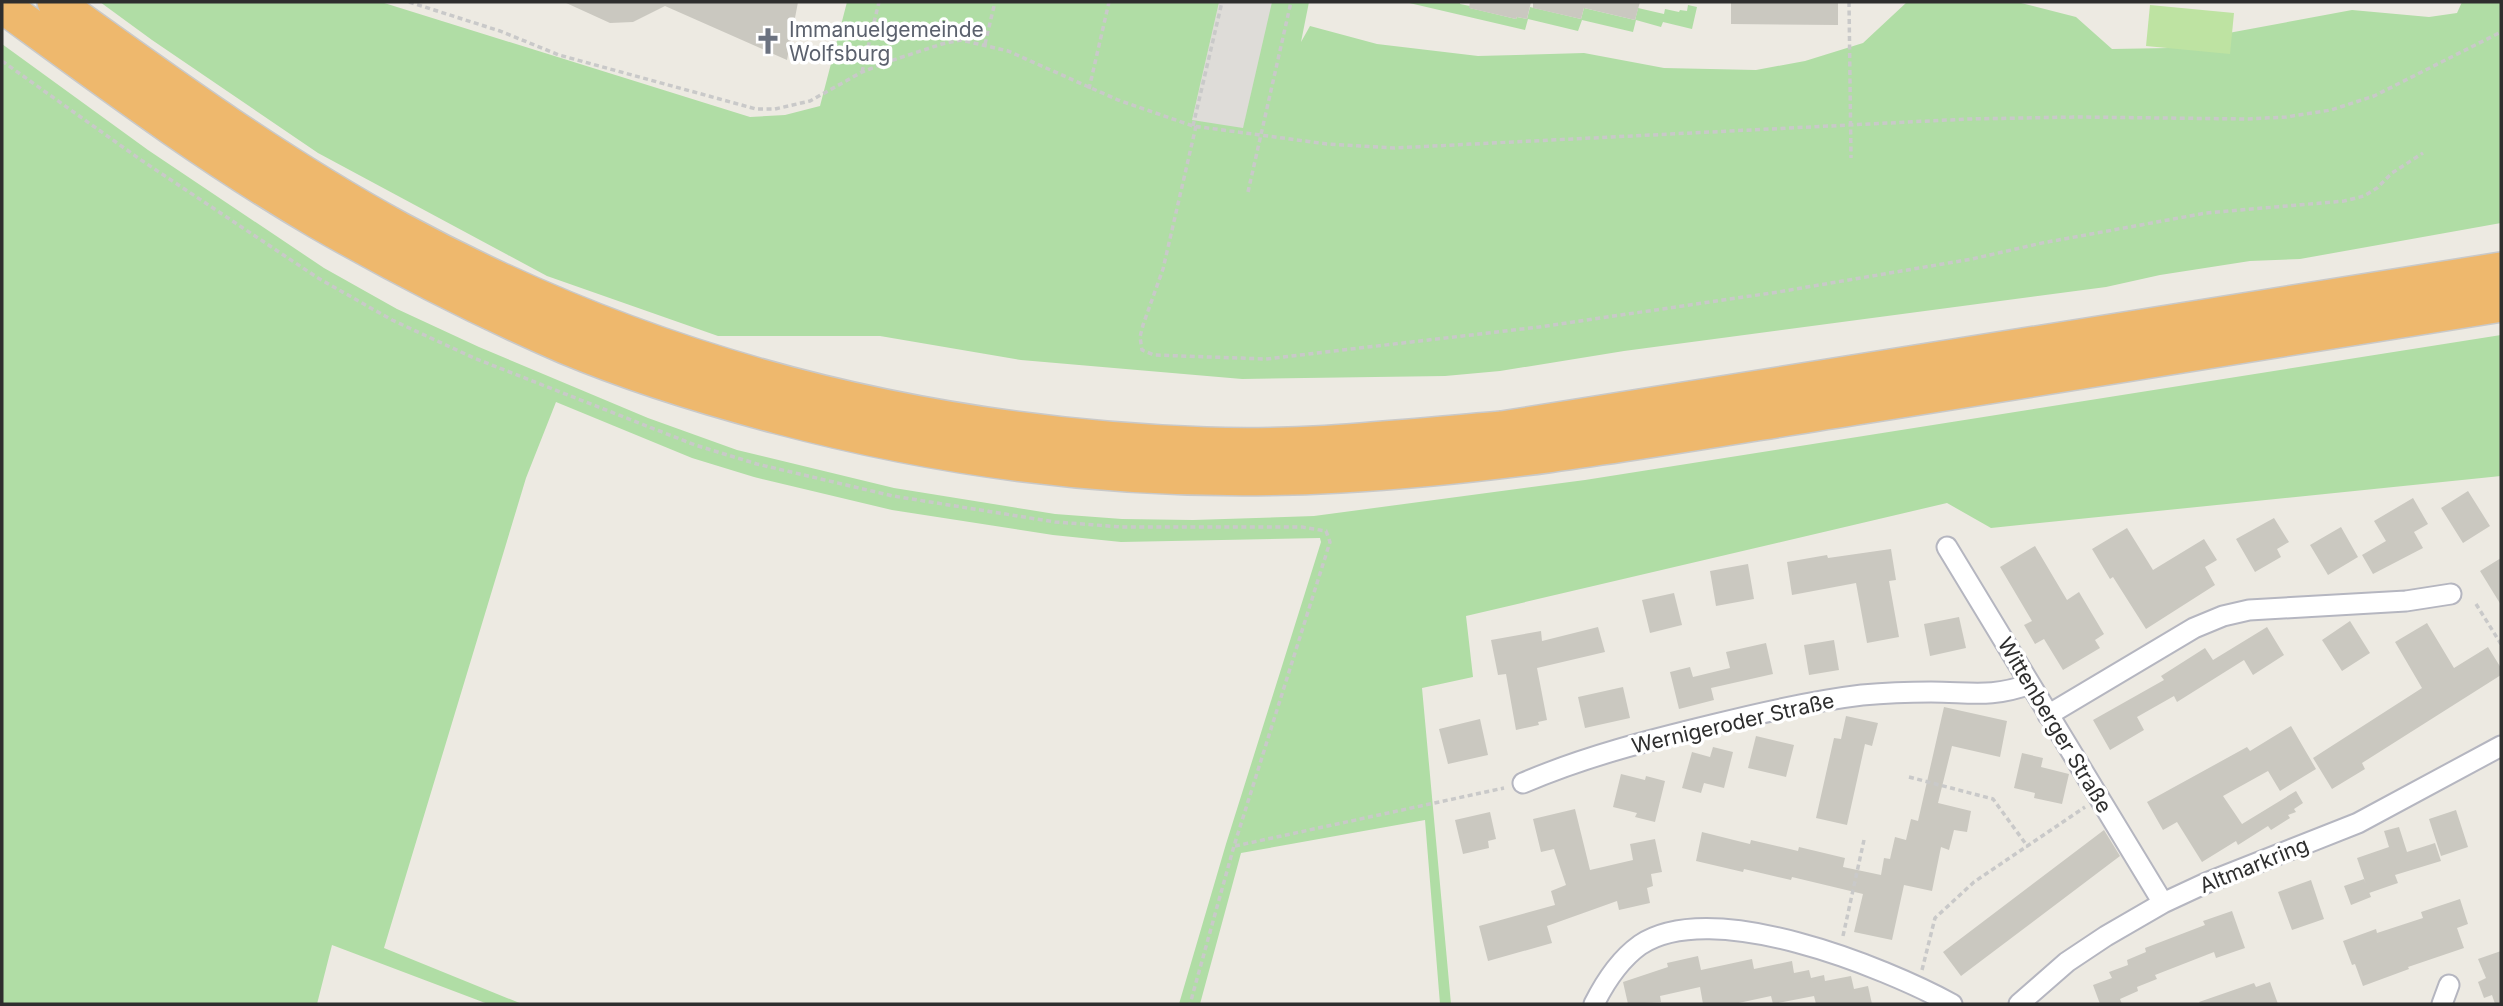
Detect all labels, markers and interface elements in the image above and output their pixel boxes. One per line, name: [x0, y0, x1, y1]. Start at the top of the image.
place label: Immanuelgemeinde Wolfsburg: [789, 17, 984, 66]
church icon: Immanuelgemeinde Wolfsburg: [753, 26, 783, 56]
street label: Wittenberger Straße: [1993, 633, 2117, 817]
street label: Wernigeroder Straße: [1629, 688, 1837, 758]
street label: Altmarkring: [2196, 832, 2312, 898]

